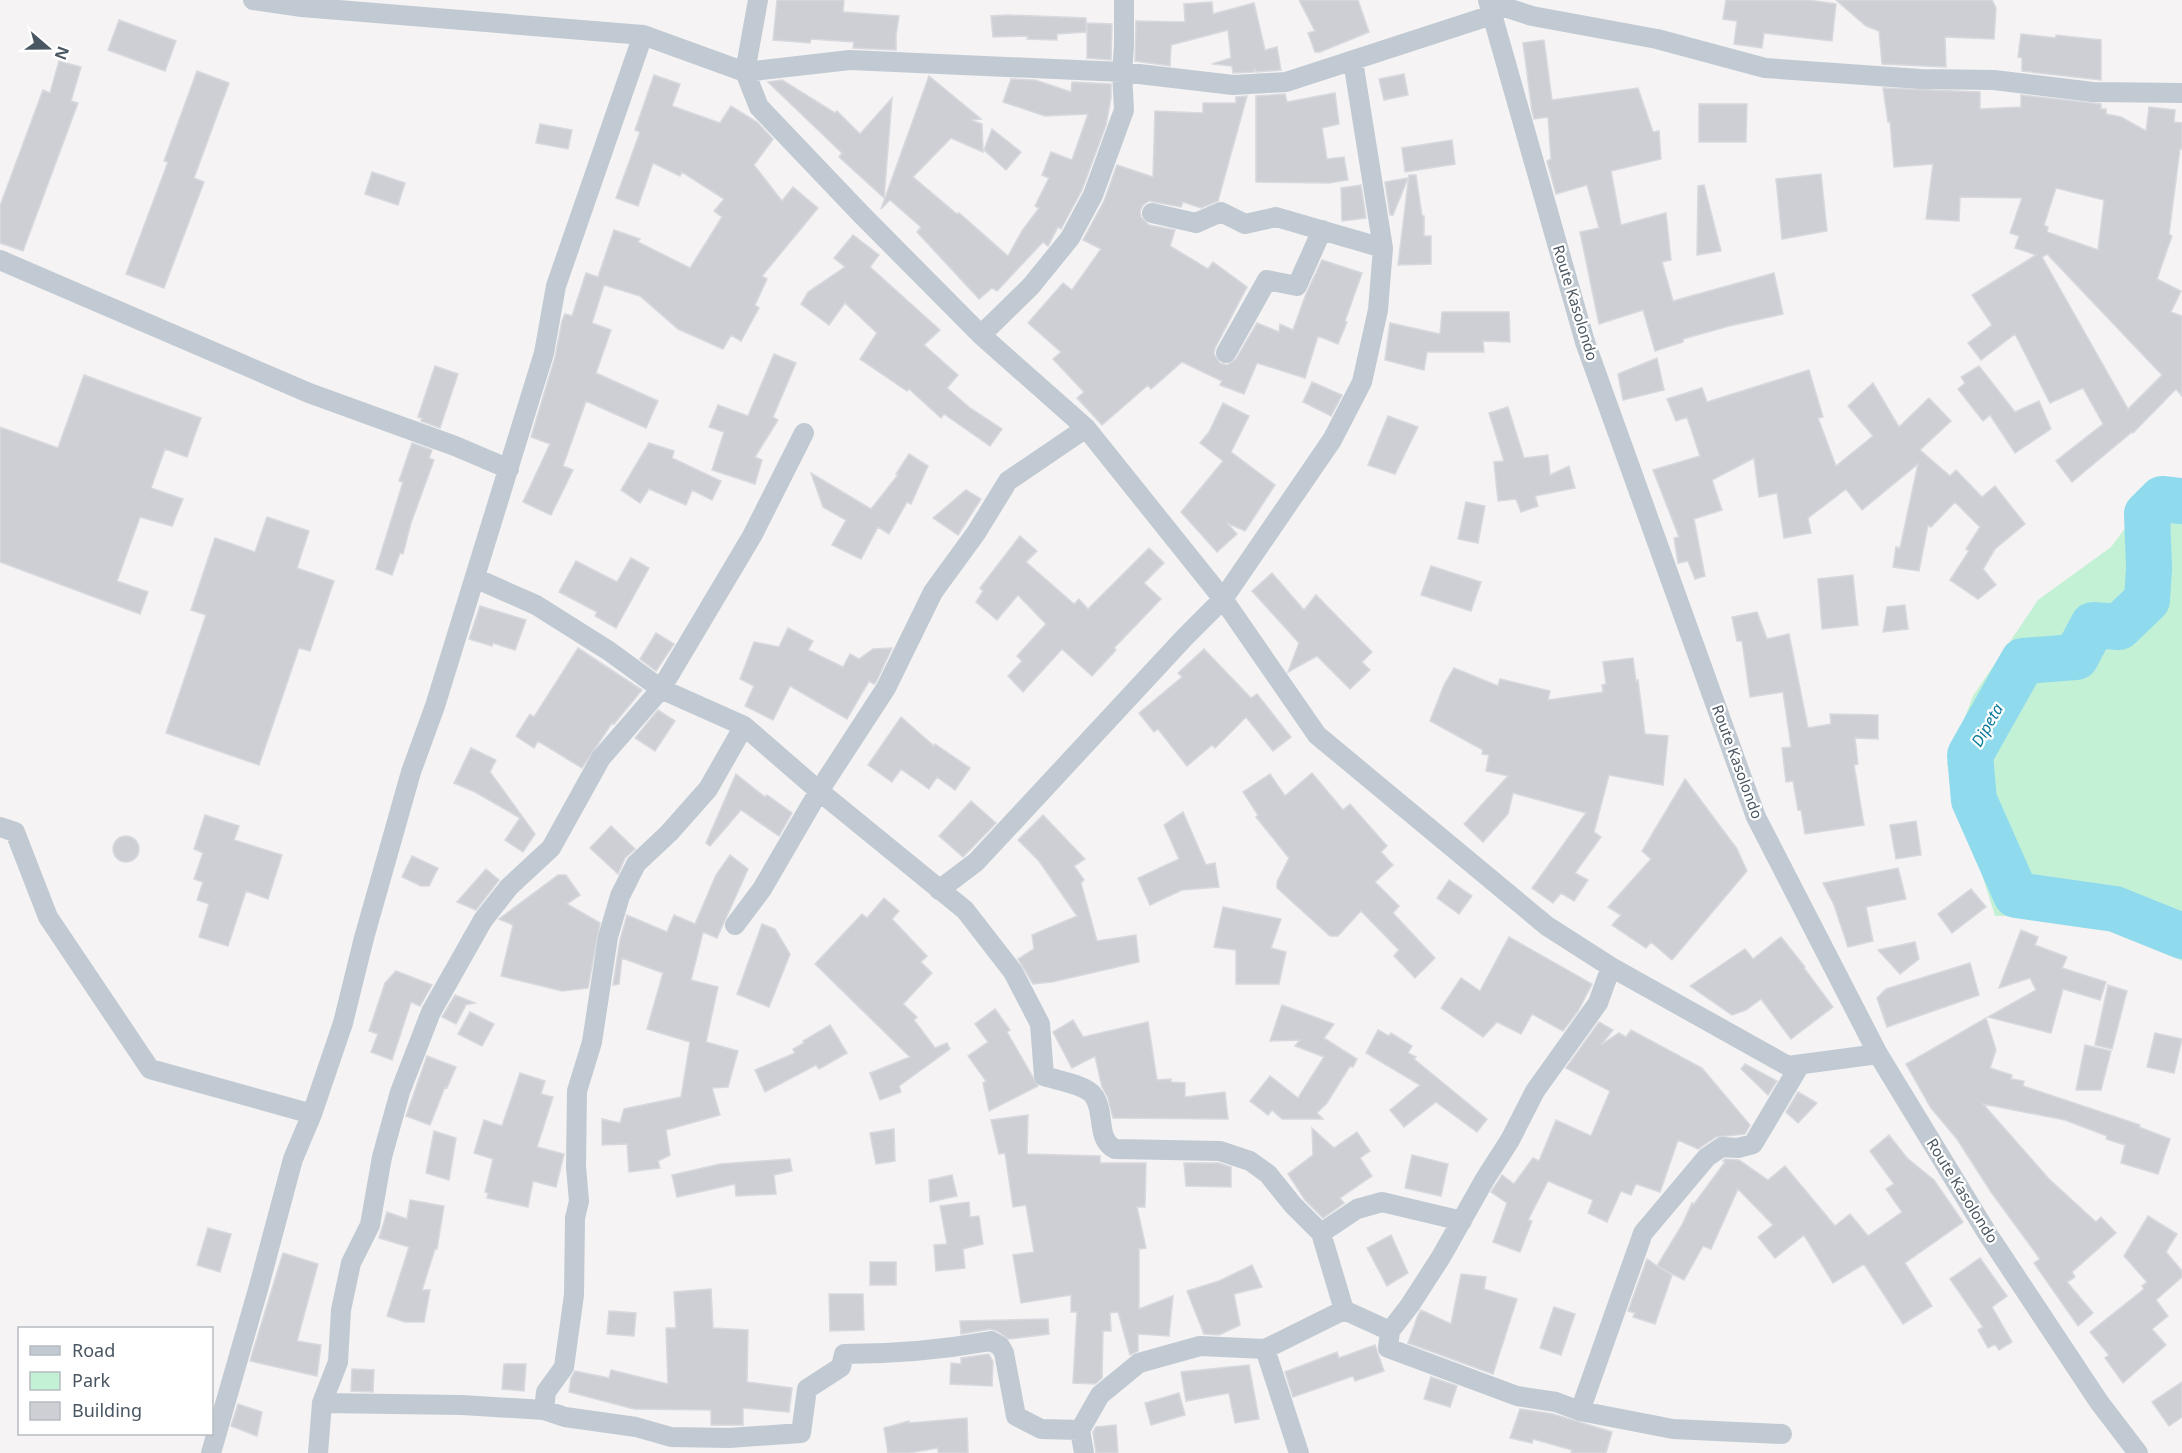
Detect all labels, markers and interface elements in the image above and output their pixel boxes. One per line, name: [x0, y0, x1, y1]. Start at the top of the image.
north arrow: [18, 18, 78, 78]
text: N: [50, 43, 75, 63]
street label: Route Kasolondo: [1549, 242, 1603, 363]
water label: Dipeta: [1966, 699, 2008, 751]
street label: Route Kasolondo: [1708, 702, 1768, 821]
street label: Route Kasolondo: [1923, 1134, 2003, 1247]
legend: [18, 1327, 213, 1435]
text: Road: [72, 1338, 115, 1362]
text: Park: [72, 1368, 110, 1392]
text: Building: [72, 1398, 142, 1422]

